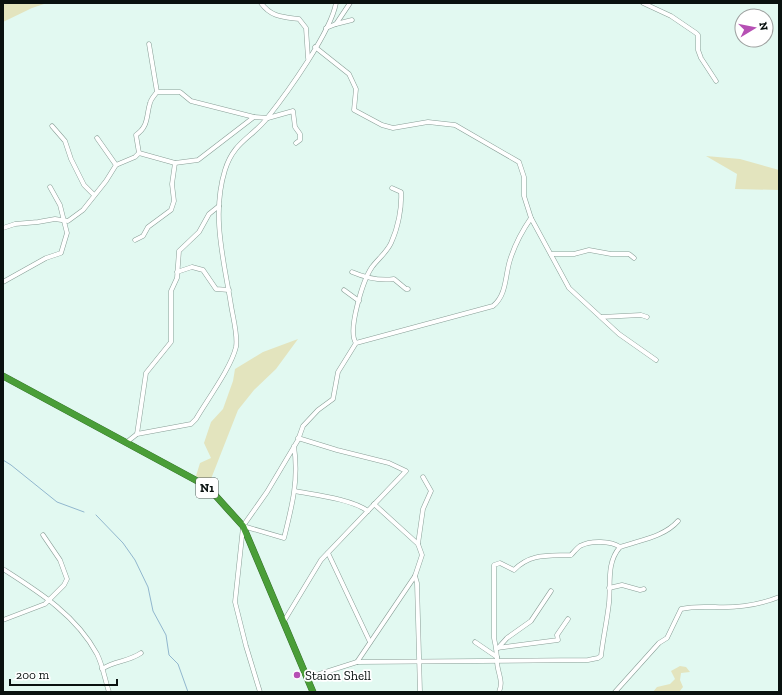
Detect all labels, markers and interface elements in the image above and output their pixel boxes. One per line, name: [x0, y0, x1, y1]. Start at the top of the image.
north arrow: [734, 8, 774, 48]
text: N: [756, 21, 771, 32]
road number: N1: [196, 478, 218, 498]
scale bar: [10, 661, 117, 687]
text: 200 m: [16, 668, 50, 682]
place label: Staion Shell: [305, 668, 372, 683]
marker: Staion Shell: [292, 670, 302, 680]

